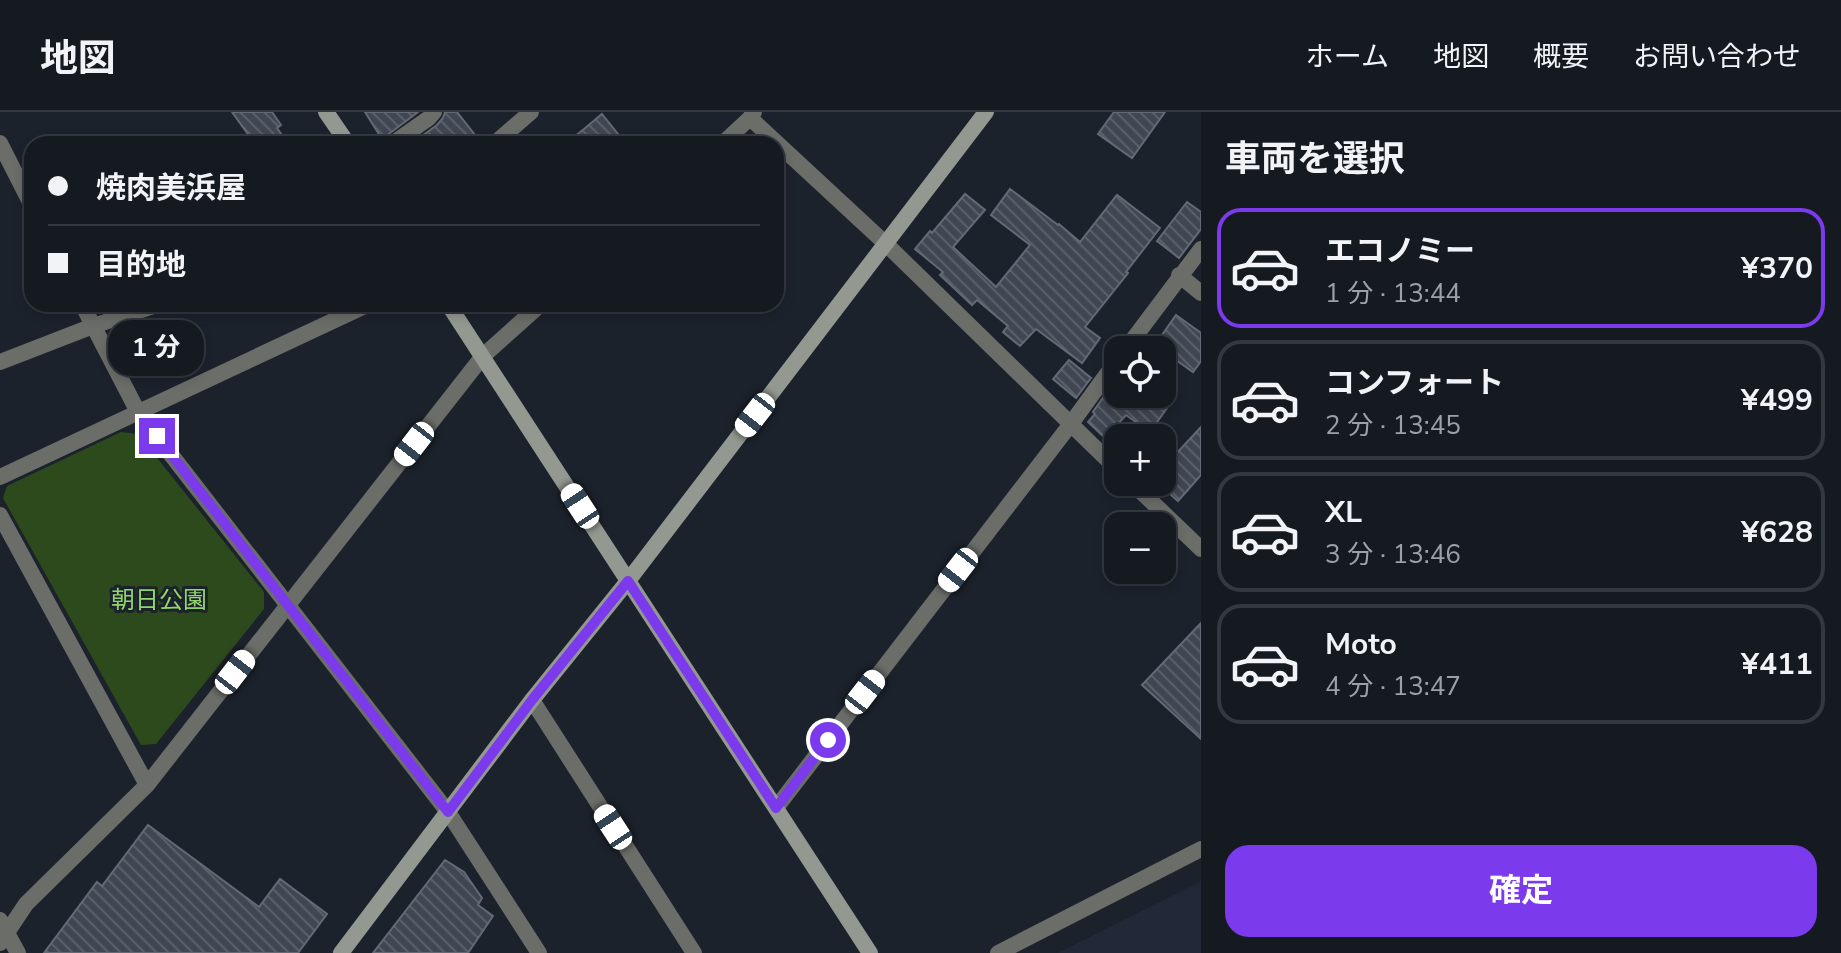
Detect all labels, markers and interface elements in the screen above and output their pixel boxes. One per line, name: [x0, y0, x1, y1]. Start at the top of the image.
text: 地図: [40, 33, 116, 84]
text: ホーム: [1306, 38, 1389, 76]
text: 地図: [1433, 38, 1489, 76]
text: 概要: [1533, 38, 1589, 76]
text: お問い合わせ: [1633, 38, 1801, 76]
text: 車両を選択: [1225, 135, 1405, 184]
text: 焼肉美浜屋: [96, 168, 246, 209]
text: エコノミー: [1325, 231, 1475, 272]
icon: car: [1229, 232, 1301, 304]
text: 目的地: [96, 245, 186, 286]
text: ¥370: [1741, 248, 1813, 289]
text: 1 分 · 13:44: [1325, 276, 1461, 311]
callout: 1 分: [109, 320, 205, 376]
text: 1 分: [132, 330, 180, 365]
map controls: [1104, 336, 1176, 584]
button: locate: [1104, 336, 1176, 408]
text: コンフォート: [1325, 363, 1504, 404]
icon: car: [1229, 364, 1301, 436]
text: ¥499: [1741, 380, 1813, 421]
car: [731, 389, 779, 441]
text: 2 分 · 13:45: [1325, 408, 1461, 443]
route end: [139, 418, 175, 454]
car: [390, 418, 438, 470]
button: +: [1104, 424, 1176, 496]
car: [557, 479, 603, 533]
text: XL: [1325, 492, 1362, 533]
icon: car: [1229, 496, 1301, 568]
button: −: [1104, 512, 1176, 584]
text: ¥628: [1741, 512, 1813, 553]
text: 3 分 · 13:46: [1325, 537, 1461, 572]
car: [934, 544, 982, 596]
park label: 朝日公園: [111, 584, 207, 616]
text: Moto: [1325, 624, 1397, 665]
icon: car: [1229, 628, 1301, 700]
text: ¥411: [1741, 644, 1813, 685]
car: [211, 646, 259, 698]
car: [841, 666, 889, 718]
text: 4 分 · 13:47: [1325, 669, 1461, 704]
route start: [810, 722, 846, 758]
car: [590, 800, 636, 854]
button: 確定: [1225, 845, 1817, 937]

